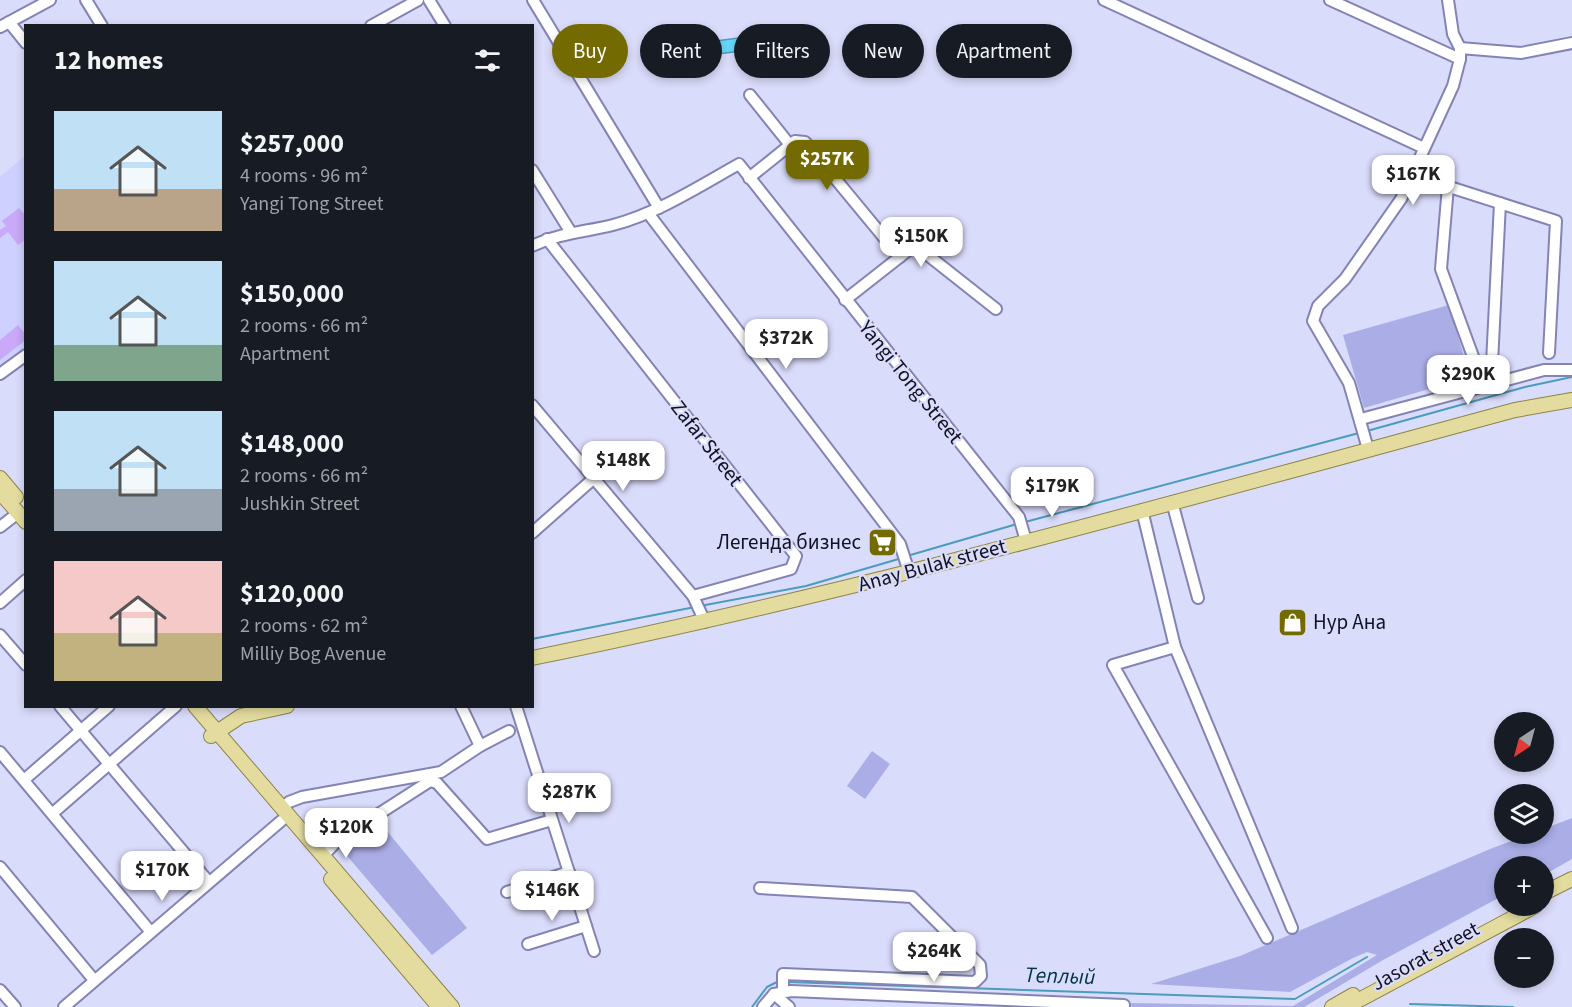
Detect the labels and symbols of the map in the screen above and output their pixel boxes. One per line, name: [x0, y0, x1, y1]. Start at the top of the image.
pin: $257K: [785, 140, 869, 191]
pin: $167K: [1371, 155, 1455, 206]
pin: $150K: [879, 217, 963, 268]
street label: Yangi Tong Street: [851, 313, 970, 450]
pin: $372K: [744, 319, 828, 370]
pin: $290K: [1426, 355, 1510, 406]
street label: Zafar Street: [664, 394, 750, 492]
pin: $148K: [581, 441, 665, 492]
pin: $179K: [1010, 467, 1094, 518]
supermarket icon: Легенда бизнес: [866, 526, 898, 558]
place label: Легенда бизнес: [717, 527, 861, 557]
street label: Anay Bulak street: [855, 531, 1009, 599]
shop icon: Нур Ана: [1276, 606, 1308, 638]
place label: Нур Ана: [1313, 607, 1386, 637]
north arrow: [1494, 712, 1554, 772]
pin: $287K: [527, 773, 611, 824]
pin: $120K: [304, 808, 388, 859]
pin: $170K: [120, 851, 204, 902]
pin: $146K: [510, 871, 594, 922]
street label: Jasorat street: [1365, 914, 1485, 998]
pin: $264K: [892, 932, 976, 983]
water label: Теплый: [1024, 959, 1096, 993]

